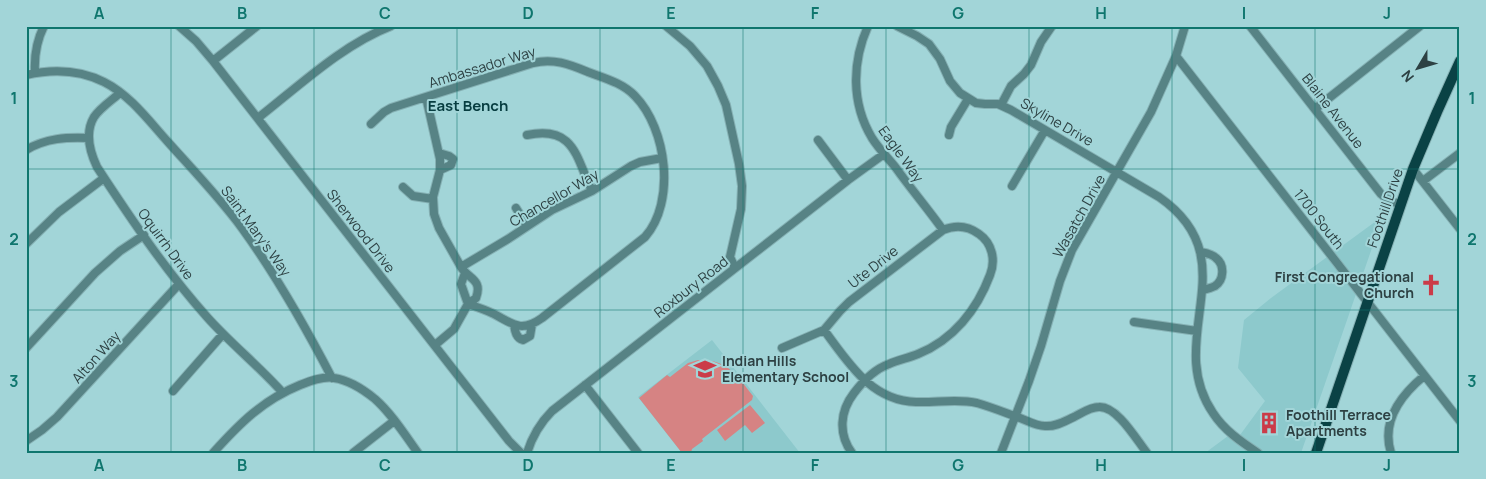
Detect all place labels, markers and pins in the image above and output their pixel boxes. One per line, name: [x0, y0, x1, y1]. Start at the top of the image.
place label: First Congregational Church: [1275, 267, 1414, 302]
church icon: First Congregational Church: [1418, 272, 1444, 298]
place label: Indian Hills Elementary School: [722, 351, 849, 386]
school or university icon: Indian Hills Elementary School: [692, 356, 718, 382]
place label: Foothill Terrace Apartments: [1286, 405, 1391, 440]
building icon: Foothill Terrace Apartments: [1256, 410, 1282, 436]

